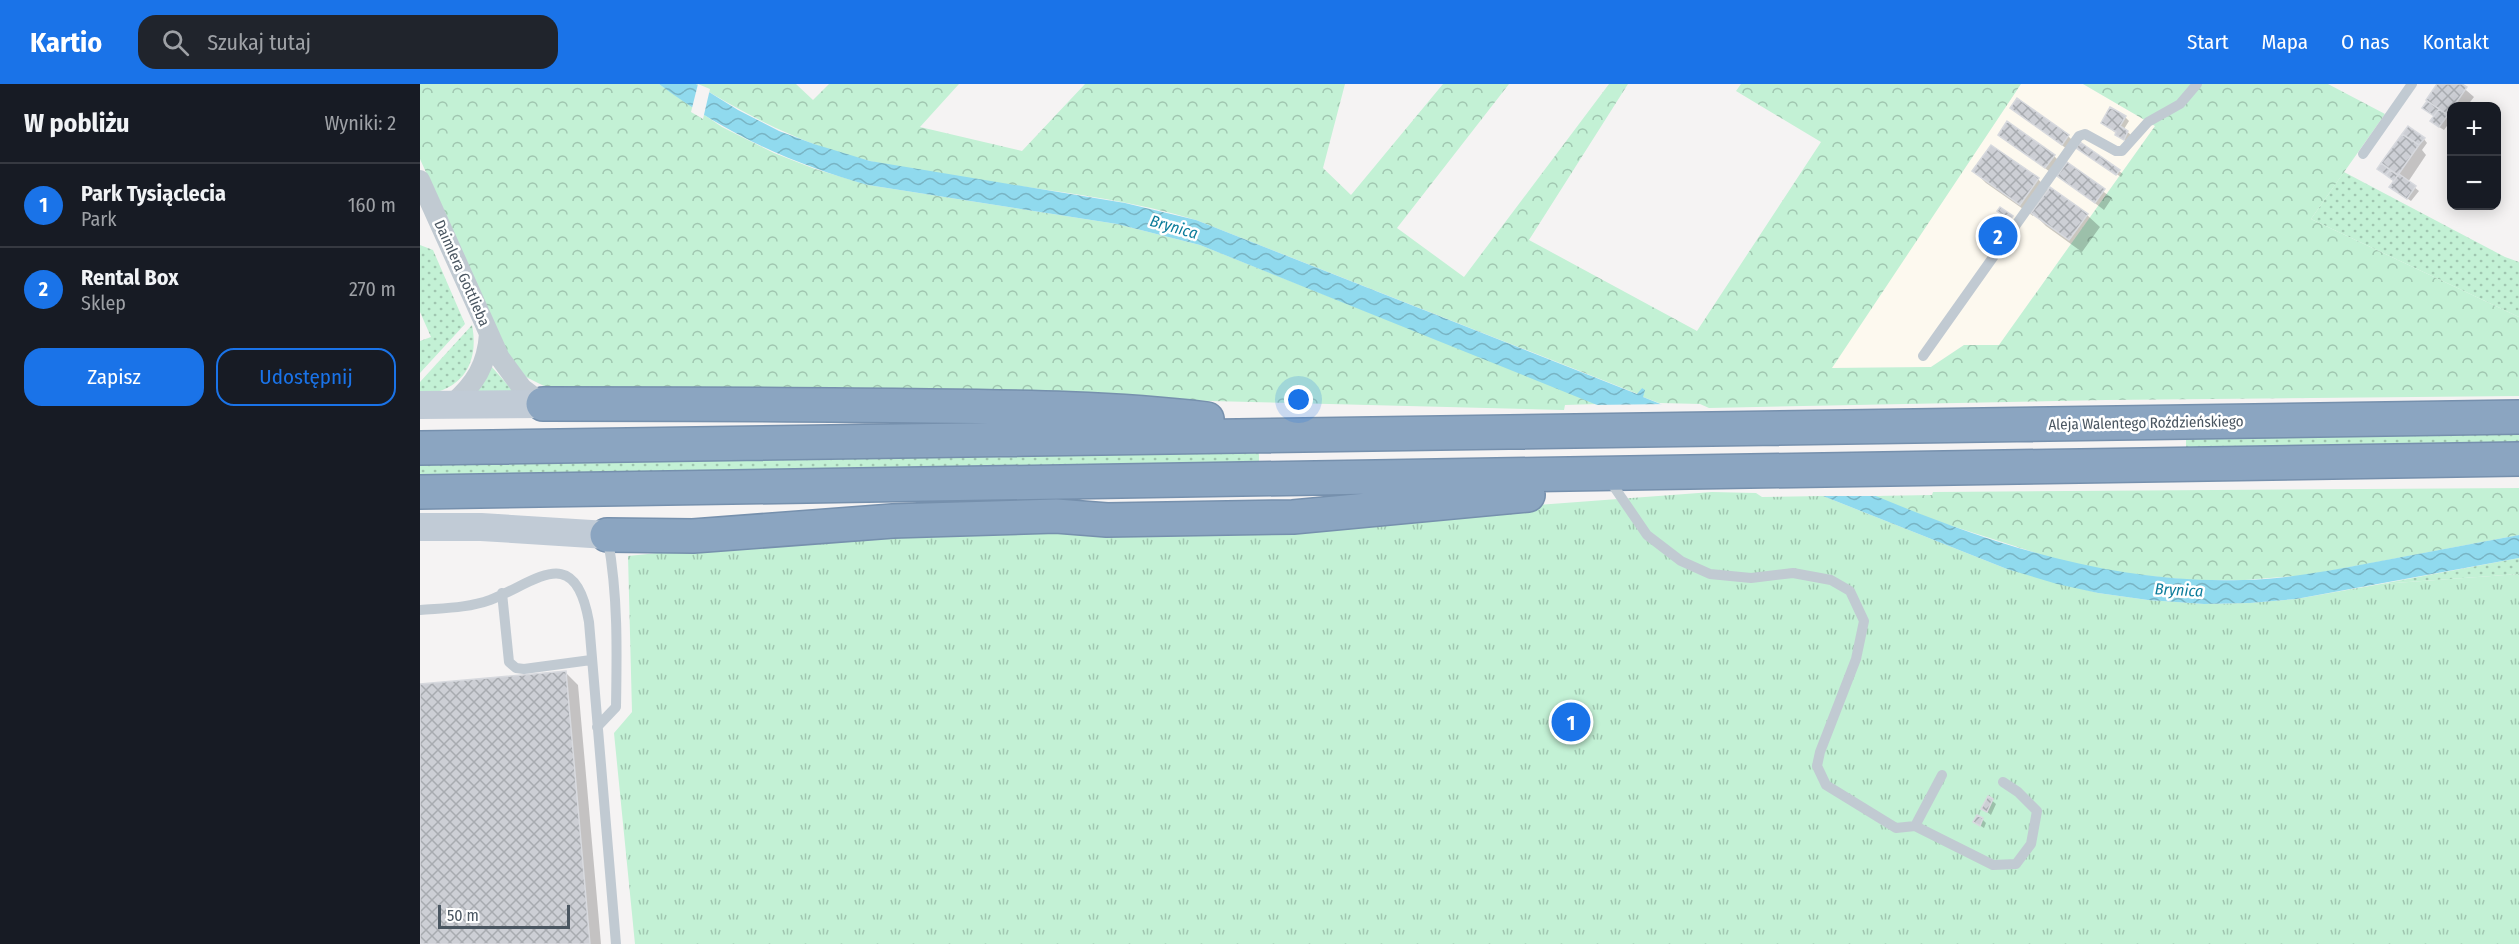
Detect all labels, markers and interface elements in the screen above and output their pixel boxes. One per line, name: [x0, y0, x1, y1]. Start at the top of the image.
search box: [138, 15, 558, 69]
text: Kartio: [30, 26, 102, 59]
icon: search: [159, 26, 192, 59]
text: Szukaj tutaj: [207, 29, 311, 56]
text: Start: [2187, 29, 2229, 55]
text: Mapa: [2262, 29, 2308, 55]
text: O nas: [2341, 29, 2389, 55]
text: Kontakt: [2422, 29, 2489, 55]
map controls: [2447, 102, 2501, 210]
button: +: [2447, 102, 2501, 156]
text: W pobliżu: [24, 108, 130, 139]
text: Wyniki: 2: [324, 111, 396, 135]
button: −: [2447, 156, 2501, 210]
text: Park Tysiąclecia: [81, 180, 226, 207]
text: 1: [39, 193, 48, 217]
text: 160 m: [348, 193, 396, 217]
text: Park: [81, 207, 117, 231]
water label: Brynica: [1148, 211, 1200, 243]
pin: 2: [1978, 214, 2018, 258]
street label: Daimlera Gottlieba: [430, 217, 494, 329]
text: Rental Box: [81, 264, 179, 291]
text: 2: [39, 277, 48, 301]
text: 270 m: [349, 277, 396, 301]
text: Sklep: [81, 291, 126, 315]
button: Zapisz: [24, 348, 204, 406]
button: Udostępnij: [216, 348, 396, 406]
your location: [1284, 385, 1313, 414]
street label: Aleja Walentego Roździeńskiego: [2048, 412, 2244, 434]
water label: Brynica: [2154, 579, 2204, 601]
pin: 1: [1552, 700, 1590, 744]
scale bar: [438, 902, 570, 930]
text: 50 m: [447, 906, 479, 925]

